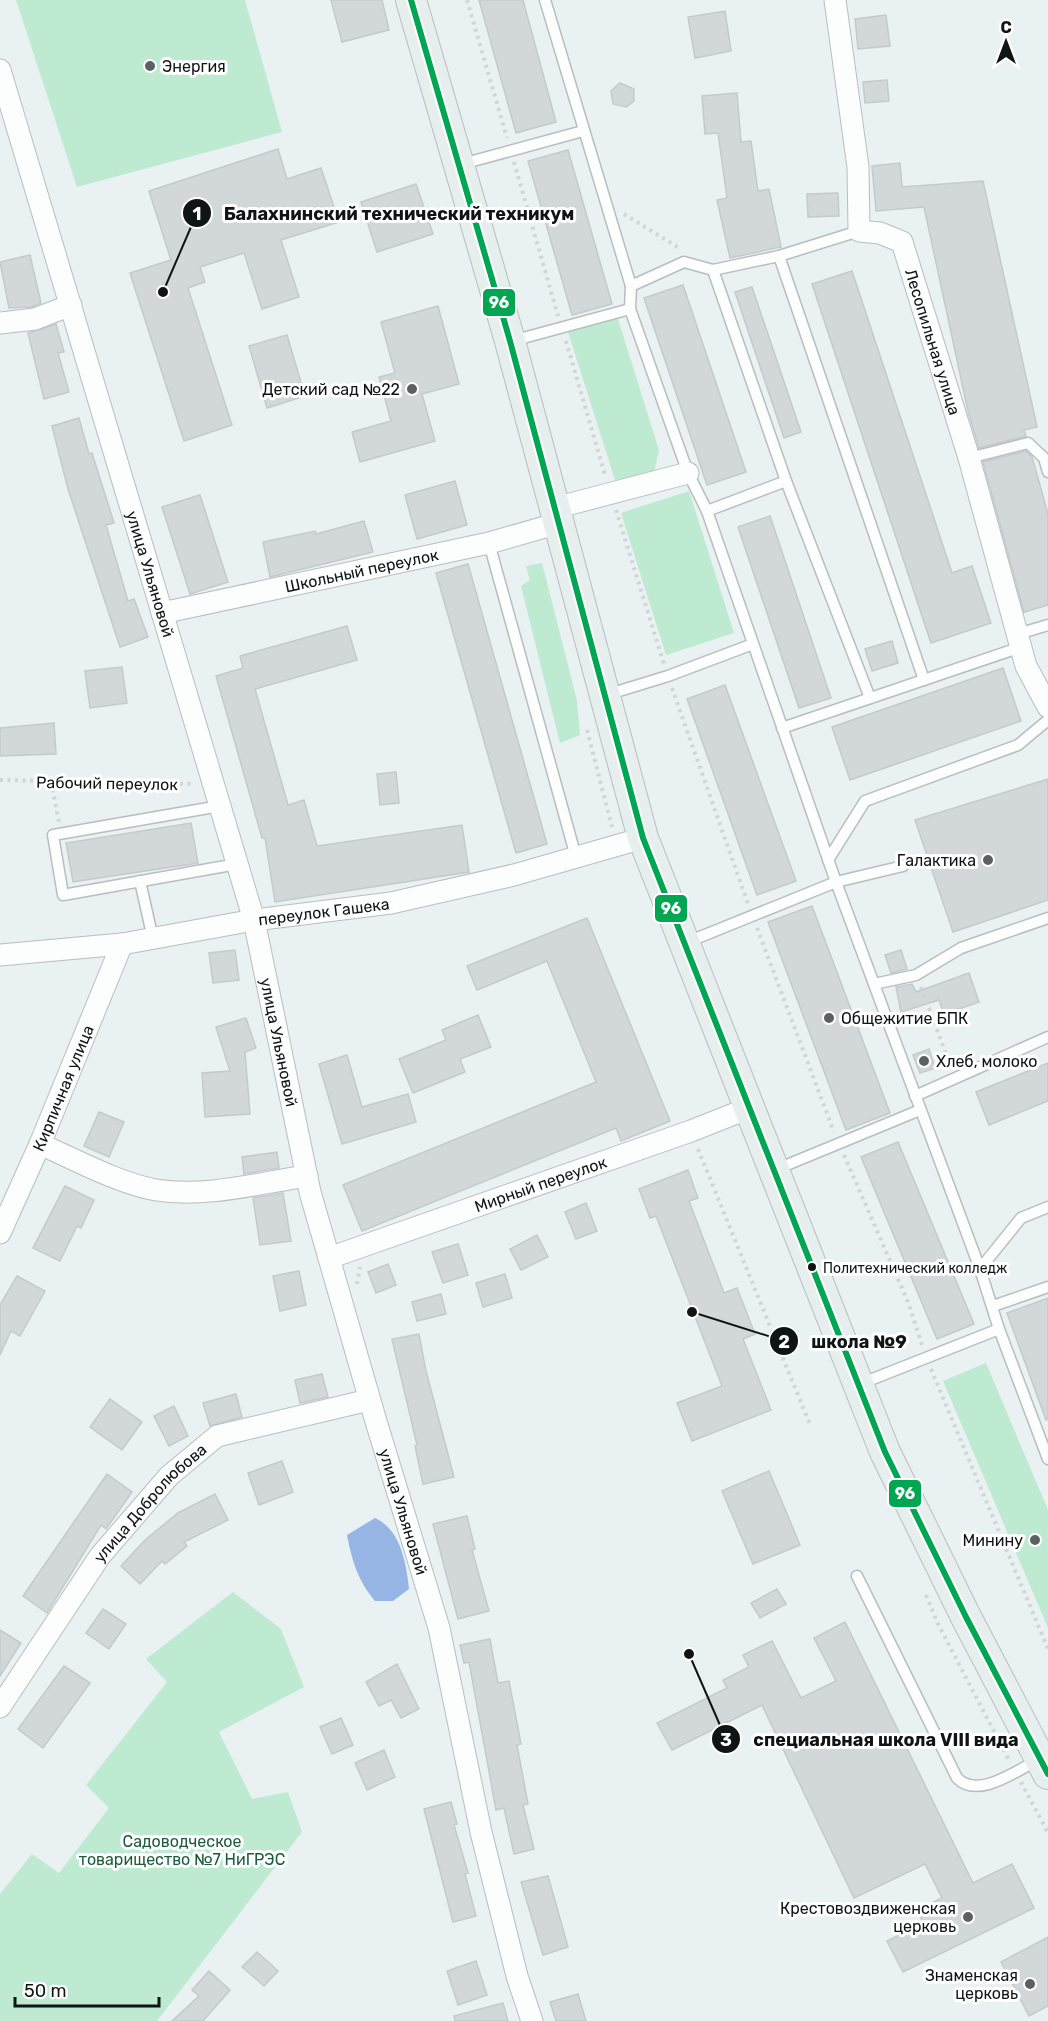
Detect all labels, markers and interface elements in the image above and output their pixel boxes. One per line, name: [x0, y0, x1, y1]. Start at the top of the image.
north arrow: [976, 12, 1036, 72]
text: С: [1000, 18, 1012, 37]
place label: Энергия: [162, 57, 226, 76]
marker: Энергия: [143, 59, 157, 73]
callout: Балахнинский технический техникум: [182, 195, 586, 231]
text: 1: [193, 203, 201, 225]
text: Балахнинский технический техникум: [224, 203, 574, 225]
street label: Лесопильная улица: [901, 267, 964, 417]
line badge: 96: [482, 288, 516, 317]
text: 96: [489, 293, 509, 312]
place label: Детский сад №22: [262, 380, 400, 399]
marker: Детский сад №22: [405, 382, 419, 396]
street label: улица Ульяновой: [122, 509, 178, 640]
street label: Школьный переулок: [283, 545, 441, 596]
street label: Рабочий переулок: [36, 773, 178, 794]
place label: Галактика: [897, 851, 976, 870]
marker: Галактика: [981, 853, 995, 867]
street label: переулок Гашека: [257, 894, 391, 929]
line badge: 96: [654, 894, 688, 923]
text: 96: [661, 899, 681, 918]
street label: улица Ульяновой: [256, 976, 301, 1108]
place label: Общежитие БПК: [841, 1009, 968, 1028]
marker: Общежитие БПК: [822, 1011, 836, 1025]
street label: Кирпичная улица: [29, 1022, 98, 1155]
place label: Хлеб, молоко: [936, 1052, 1037, 1071]
marker: Хлеб, молоко: [917, 1054, 931, 1068]
street label: Мирный переулок: [472, 1152, 610, 1216]
place label: Политехнический колледж: [823, 1260, 1007, 1277]
marker: Политехнический колледж: [806, 1261, 818, 1273]
callout: школа №9: [769, 1323, 919, 1359]
text: 2: [778, 1331, 790, 1353]
text: школа №9: [811, 1331, 907, 1353]
street label: улица Добролюбова: [89, 1440, 210, 1566]
street label: улица Ульяновой: [375, 1446, 431, 1577]
line badge: 96: [888, 1479, 922, 1508]
text: 96: [895, 1484, 915, 1503]
place label: Минину: [963, 1531, 1023, 1550]
marker: Минину: [1028, 1533, 1042, 1547]
callout: специальная школа VIII вида: [711, 1721, 1030, 1757]
text: 3: [720, 1729, 732, 1751]
text: специальная школа VIII вида: [753, 1729, 1019, 1751]
park label: Садоводческое товарищество №7 НиГРЭС: [79, 1832, 285, 1869]
place label: Крестовоздвиженская церковь: [780, 1899, 956, 1936]
marker: Крестовоздвиженская церковь: [961, 1910, 975, 1924]
place label: Знаменская церковь: [925, 1966, 1018, 2003]
scale bar: [15, 1970, 159, 2008]
marker: Знаменская церковь: [1023, 1977, 1037, 1991]
text: 50 m: [24, 1980, 67, 2002]

